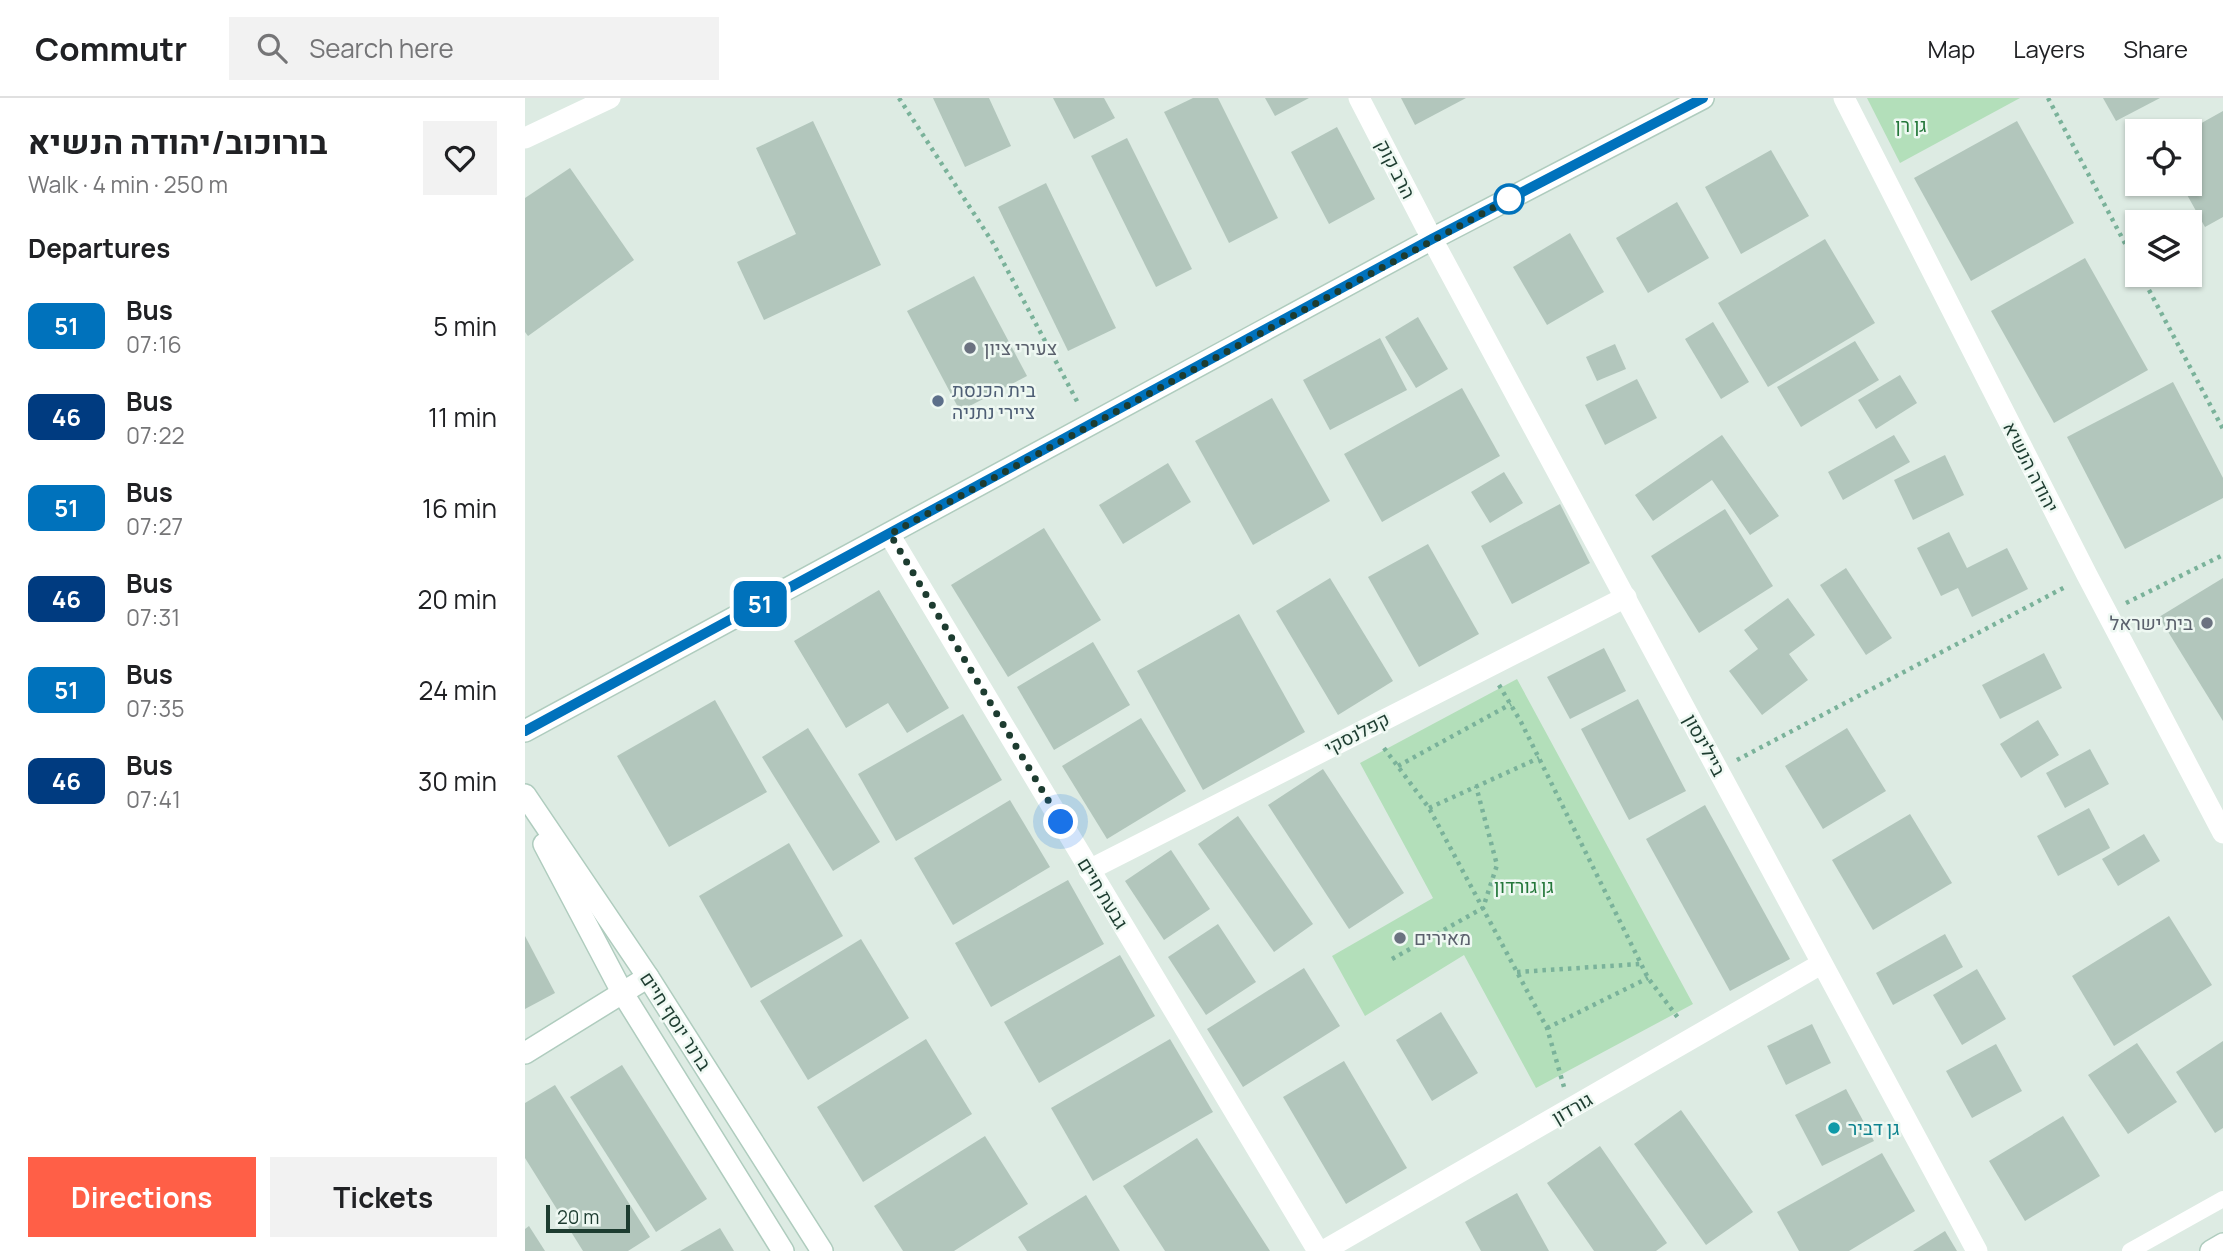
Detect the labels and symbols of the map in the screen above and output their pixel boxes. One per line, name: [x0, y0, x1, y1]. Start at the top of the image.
park label: גן רן: [1895, 112, 1927, 138]
street label: הרב קוק: [1370, 135, 1422, 203]
unlabelled marker: [1494, 184, 1524, 214]
place label: צעירי ציון: [984, 335, 1057, 361]
marker: צעירי ציון: [962, 340, 978, 356]
place label: בית הכנסת ציירי נתניה: [952, 377, 1036, 425]
marker: בית הכנסת ציירי נתניה: [930, 393, 946, 409]
street label: יהודה הנשיא: [1997, 417, 2065, 517]
line badge: 51: [729, 581, 791, 627]
place label: בית ישראל: [2109, 610, 2193, 636]
marker: בית ישראל: [2199, 615, 2215, 631]
street label: קפלנסקי: [1320, 706, 1394, 760]
street label: ביילינסון: [1678, 709, 1732, 781]
your location: [1043, 804, 1078, 839]
street label: גבעת חיים: [1071, 852, 1135, 934]
park label: גן גורדון: [1494, 873, 1554, 899]
place label: מאירים: [1414, 925, 1471, 951]
marker: מאירים: [1392, 930, 1408, 946]
street label: ברנר יוסף חיים: [634, 967, 718, 1075]
street label: גורדון: [1547, 1086, 1597, 1130]
place label: גן דביר: [1848, 1115, 1900, 1141]
marker: גן דביר: [1826, 1120, 1842, 1136]
scale bar: [546, 1202, 630, 1234]

